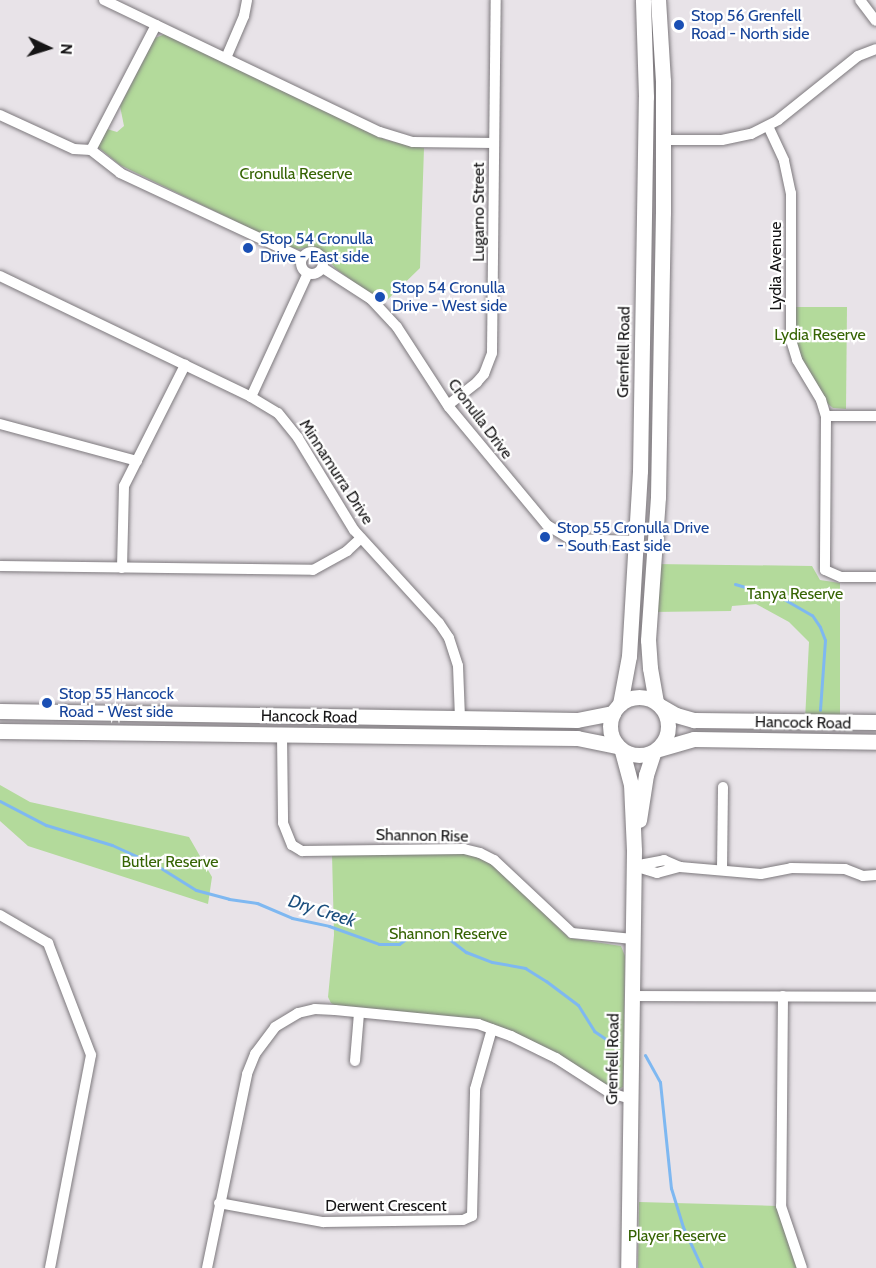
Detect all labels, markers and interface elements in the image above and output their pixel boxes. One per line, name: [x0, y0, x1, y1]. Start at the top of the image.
place label: Stop 56 Grenfell Road - North side: [691, 6, 809, 44]
north arrow: [18, 18, 78, 78]
marker: Stop 56 Grenfell Road - North side: [672, 18, 686, 32]
text: N: [57, 43, 76, 56]
street label: Lugarno Street: [469, 162, 489, 262]
park label: Cronulla Reserve: [240, 164, 352, 184]
street label: Lydia Avenue: [766, 221, 786, 311]
place label: Stop 54 Cronulla Drive - East side: [260, 229, 373, 267]
marker: Stop 54 Cronulla Drive - East side: [241, 241, 255, 255]
place label: Stop 54 Cronulla Drive - West side: [392, 278, 507, 316]
marker: Stop 54 Cronulla Drive - West side: [373, 290, 387, 304]
street label: Grenfell Road: [614, 306, 634, 398]
park label: Lydia Reserve: [774, 325, 866, 345]
street label: Cronulla Drive: [444, 375, 516, 463]
street label: Minnamurra Drive: [295, 416, 377, 528]
place label: Stop 55 Cronulla Drive - South East side: [557, 518, 709, 556]
marker: Stop 55 Cronulla Drive - South East side: [538, 530, 552, 544]
park label: Tanya Reserve: [747, 584, 843, 604]
place label: Stop 55 Hancock Road - West side: [59, 684, 174, 722]
marker: Stop 55 Hancock Road - West side: [40, 696, 54, 710]
street label: Hancock Road: [261, 707, 357, 727]
street label: Hancock Road: [755, 713, 851, 733]
street label: Shannon Rise: [376, 826, 468, 846]
park label: Butler Reserve: [121, 852, 219, 872]
water label: Dry Creek: [286, 890, 358, 932]
park label: Shannon Reserve: [389, 924, 507, 944]
street label: Grenfell Road: [603, 1013, 623, 1105]
street label: Derwent Crescent: [325, 1196, 447, 1216]
park label: Player Reserve: [628, 1226, 726, 1246]

